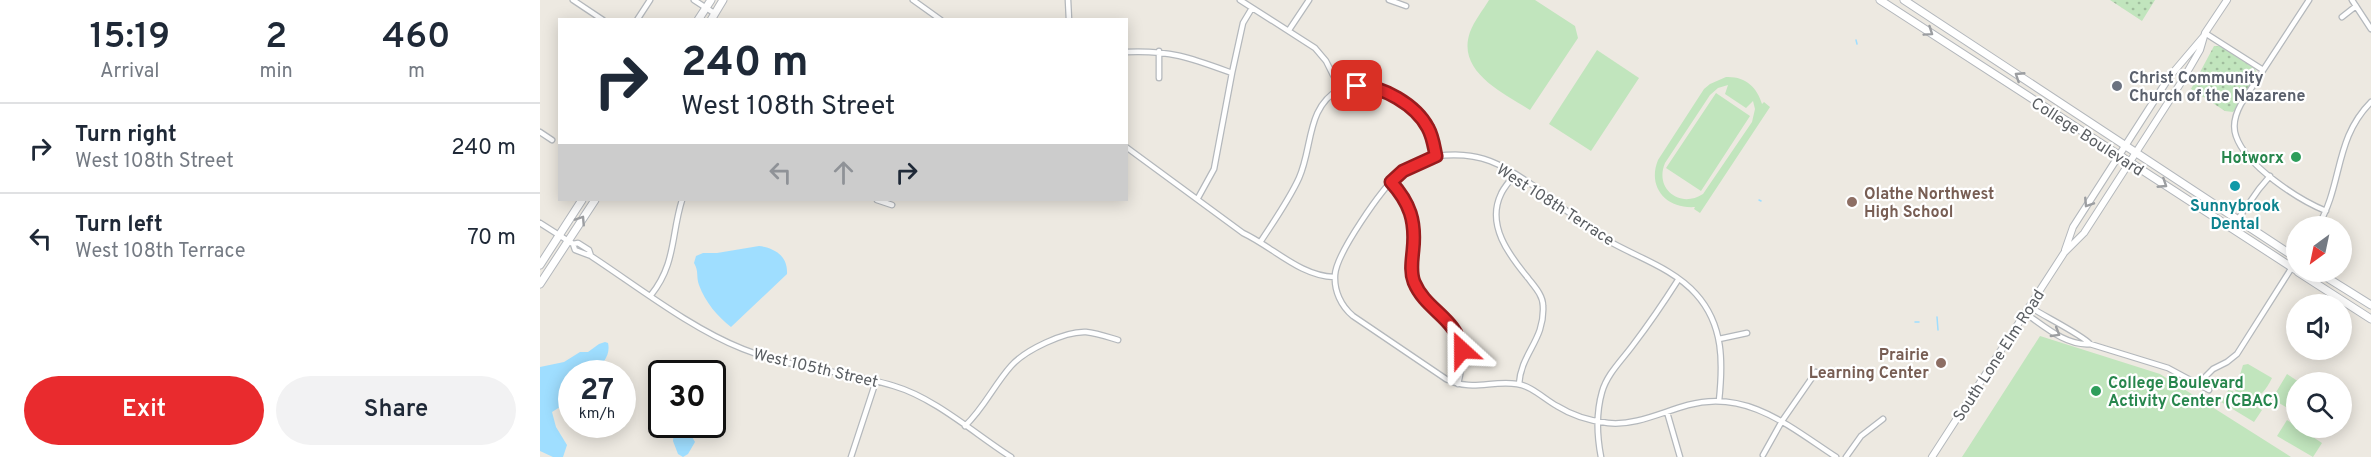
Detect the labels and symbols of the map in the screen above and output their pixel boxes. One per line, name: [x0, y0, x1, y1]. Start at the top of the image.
one-way arrow: [1922, 25, 1933, 36]
pin: [1331, 60, 1382, 111]
place label: Christ Community Church of the Nazarene: [2129, 69, 2306, 107]
one-way arrow: [2015, 72, 2026, 83]
marker: Christ Community Church of the Nazarene: [2110, 79, 2124, 93]
street label: College Boulevard: [2027, 94, 2147, 182]
place label: Hotworx: [2221, 149, 2284, 169]
marker: Hotworx: [2289, 150, 2303, 164]
street label: West 108th Terrace: [1492, 160, 1618, 251]
one-way arrow: [2156, 177, 2167, 188]
marker: Sunnybrook Dental: [2228, 179, 2242, 193]
place label: Olathe Northwest High School: [1864, 185, 1994, 223]
marker: Olathe Northwest High School: [1845, 195, 1859, 209]
one-way arrow: [2084, 197, 2096, 207]
place label: Sunnybrook Dental: [2190, 197, 2280, 235]
one-way arrow: [574, 216, 586, 226]
north arrow: [2286, 216, 2352, 282]
street label: South Lone Elm Road: [1950, 286, 2050, 426]
position arrow: [1430, 318, 1494, 382]
one-way arrow: [2050, 325, 2060, 337]
street label: West 105th Street: [751, 345, 880, 393]
place label: Prairie Learning Center: [1809, 346, 1929, 384]
marker: Prairie Learning Center: [1934, 356, 1948, 370]
speed limit sign: 30: [648, 360, 726, 438]
place label: College Boulevard Activity Center (CBAC): [2108, 374, 2279, 412]
marker: College Boulevard Activity Center (CBAC): [2089, 384, 2103, 398]

